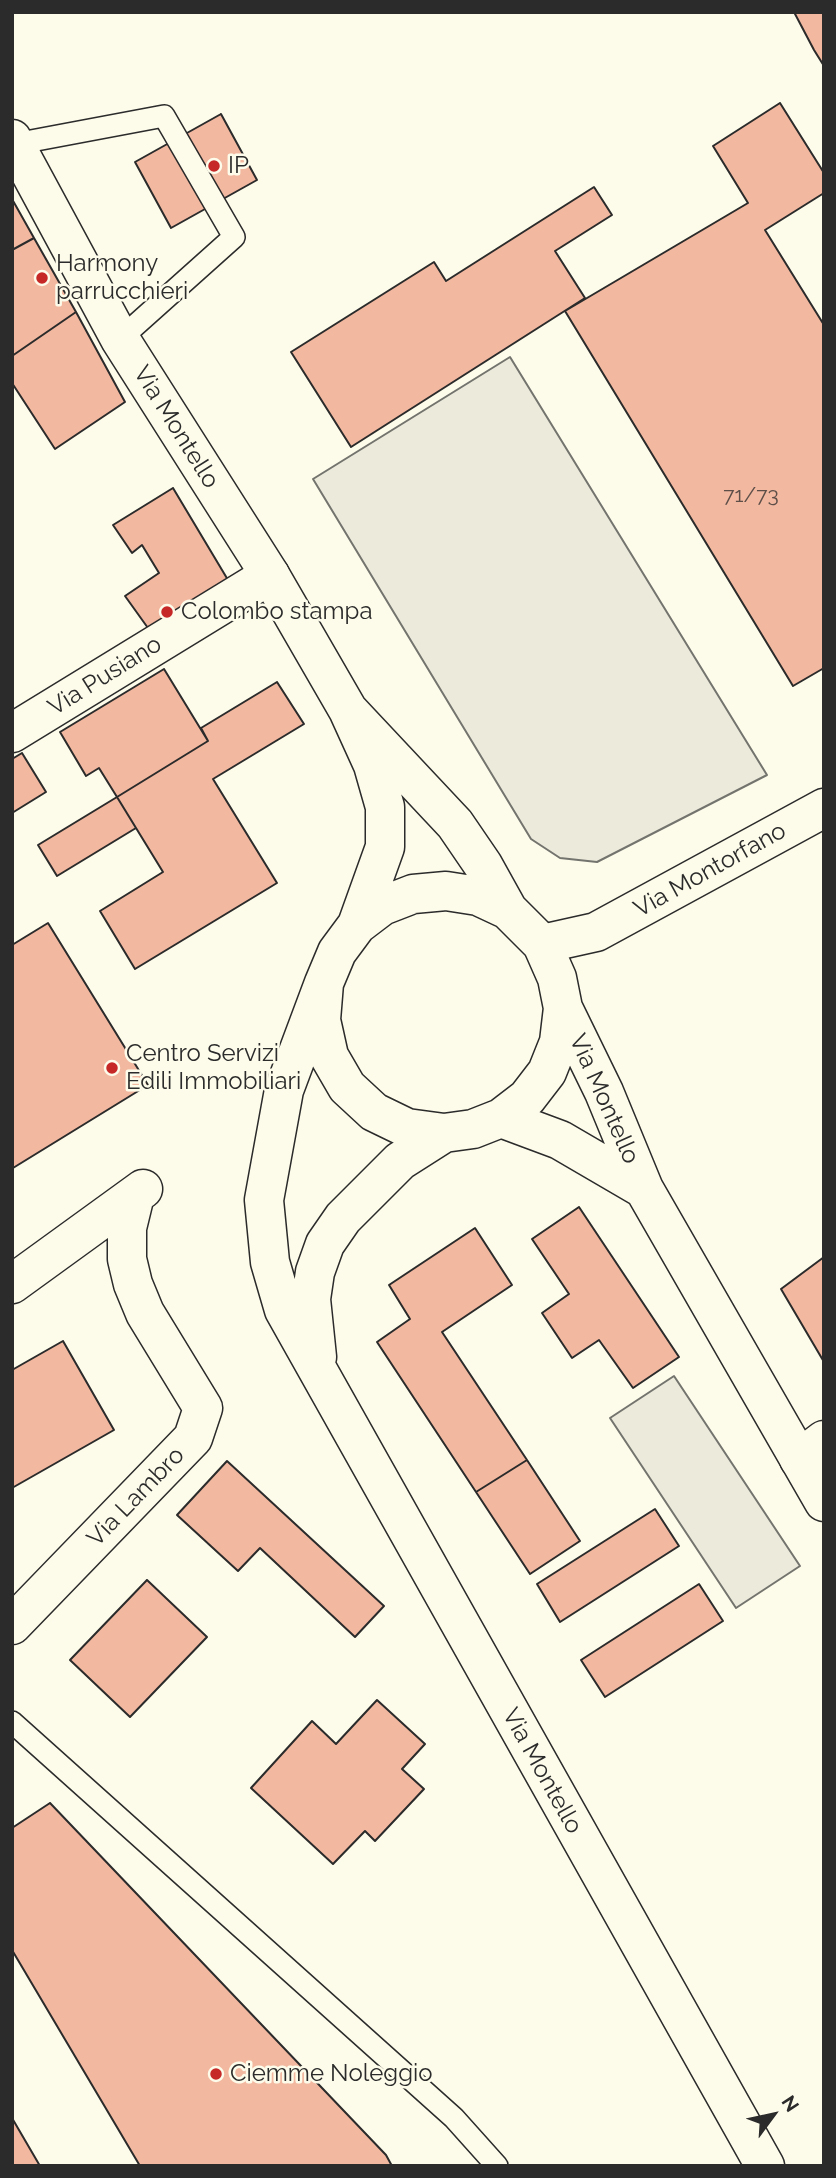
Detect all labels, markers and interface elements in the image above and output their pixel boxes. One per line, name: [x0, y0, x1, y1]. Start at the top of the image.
place label: IP: [228, 152, 249, 180]
marker: IP: [206, 158, 222, 174]
place label: Harmony parrucchieri: [56, 250, 188, 306]
marker: Harmony parrucchieri: [34, 270, 50, 286]
street label: Via Montello: [127, 360, 225, 494]
house number: 71/73: [723, 483, 779, 509]
place label: Colombo stampa: [181, 598, 372, 626]
marker: Colombo stampa: [159, 604, 175, 620]
street label: Via Pusiano: [43, 630, 167, 722]
street label: Via Montorfano: [629, 816, 791, 924]
street label: Via Montello: [563, 1030, 645, 1168]
place label: Centro Servizi Edili Immobiliari: [126, 1040, 301, 1096]
marker: Centro Servizi Edili Immobiliari: [104, 1060, 120, 1076]
street label: Via Lambro: [82, 1441, 190, 1553]
street label: Via Montello: [496, 1703, 588, 1839]
place label: Ciemme Noleggio: [230, 2060, 433, 2088]
marker: Ciemme Noleggio: [208, 2066, 224, 2082]
north arrow: [738, 2080, 808, 2150]
text: N: [777, 2091, 804, 2116]

